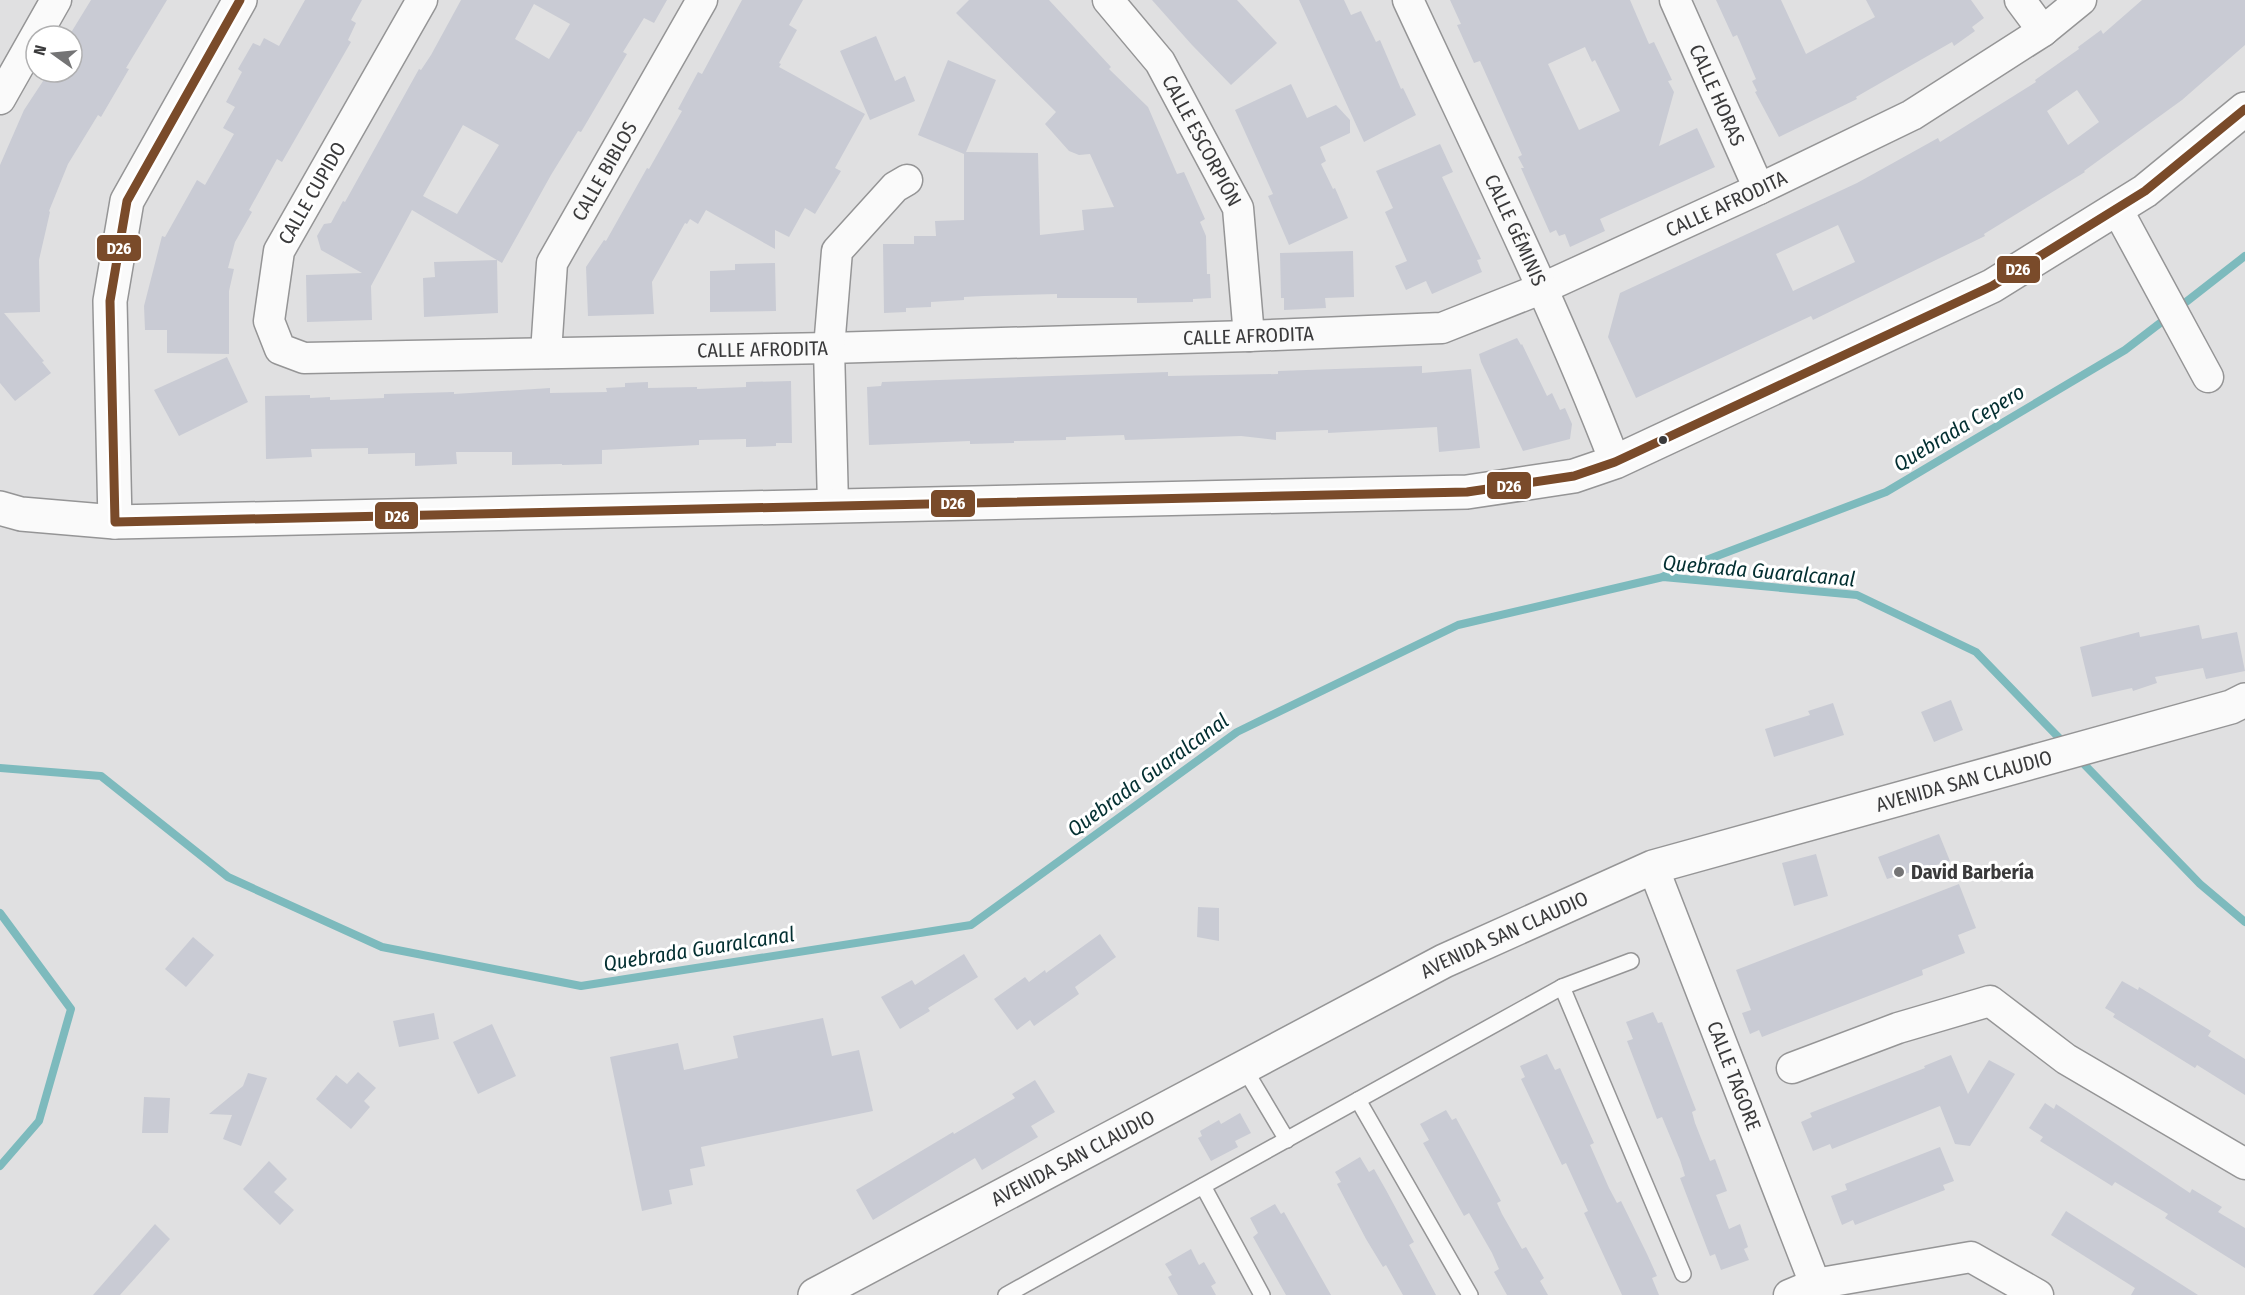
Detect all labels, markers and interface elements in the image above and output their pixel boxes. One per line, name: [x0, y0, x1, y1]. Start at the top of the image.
north arrow: [24, 24, 84, 84]
street label: CALLE HORAS: [1684, 41, 1750, 150]
text: N: [30, 43, 50, 57]
street label: CALLE ESCORPIÓN: [1157, 71, 1247, 210]
street label: CALLE BIBLOS: [567, 117, 642, 225]
street label: CALLE CUPIDO: [273, 138, 351, 248]
street label: CALLE AFRODITA: [1662, 165, 1791, 242]
street label: CALLE GÉMINIS: [1480, 170, 1552, 290]
line badge: D26: [96, 234, 142, 262]
text: D26: [107, 239, 131, 258]
line badge: D26: [1996, 255, 2041, 284]
text: D26: [2006, 260, 2030, 279]
street label: CALLE AFRODITA: [1183, 321, 1315, 350]
street label: CALLE AFRODITA: [697, 336, 829, 363]
water label: Quebrada Cepero: [1889, 379, 2029, 477]
unlabelled marker: [1657, 434, 1669, 446]
line badge: D26: [1486, 471, 1532, 500]
text: D26: [1497, 477, 1521, 496]
line badge: D26: [930, 489, 976, 518]
text: D26: [941, 494, 965, 513]
line badge: D26: [374, 501, 419, 530]
text: D26: [385, 507, 409, 526]
water label: Quebrada Guaralcanal: [1662, 550, 1856, 592]
water label: Quebrada Guaralcanal: [1062, 708, 1234, 842]
street label: AVENIDA SAN CLAUDIO: [1873, 745, 2055, 817]
place label: David Barbería: [1911, 860, 2034, 884]
marker: David Barbería: [1892, 865, 1906, 879]
street label: AVENIDA SAN CLAUDIO: [1416, 886, 1592, 983]
water label: Quebrada Guaralcanal: [602, 921, 796, 977]
street label: CALLE TAGORE: [1702, 1018, 1766, 1134]
street label: AVENIDA SAN CLAUDIO: [987, 1105, 1159, 1211]

